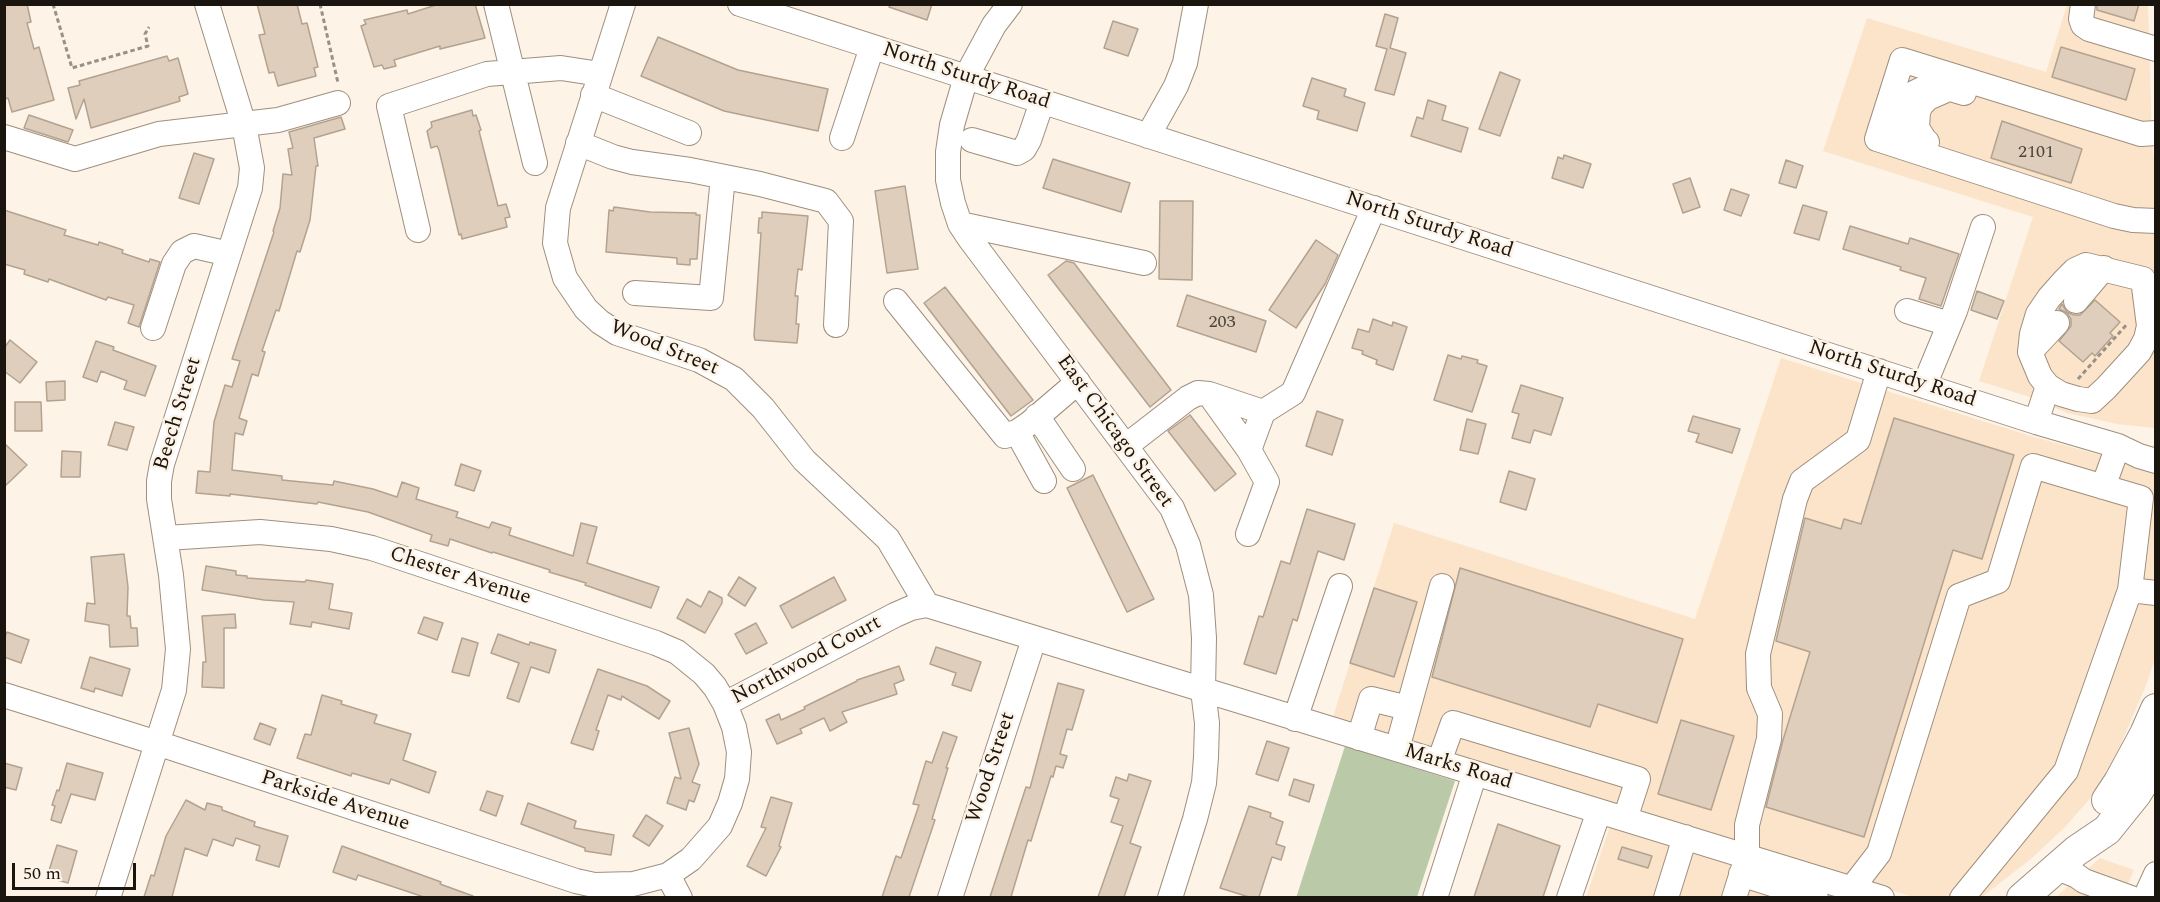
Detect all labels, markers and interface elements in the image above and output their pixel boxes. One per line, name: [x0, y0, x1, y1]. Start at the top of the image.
street label: North Sturdy Road: [879, 38, 1053, 116]
house number: 2101: [2018, 142, 2054, 164]
street label: North Sturdy Road: [1342, 187, 1516, 265]
house number: 203: [1209, 312, 1235, 334]
street label: Wood Street: [606, 316, 722, 382]
street label: North Sturdy Road: [1805, 336, 1979, 414]
street label: East Chicago Street: [1050, 351, 1178, 513]
street label: Beech Street: [150, 354, 208, 474]
street label: Chester Avenue: [386, 542, 534, 612]
street label: Northwood Court: [728, 611, 886, 711]
street label: Wood Street: [962, 709, 1022, 827]
street label: Marks Road: [1401, 740, 1515, 796]
street label: Parkside Avenue: [257, 766, 413, 838]
scale bar: [15, 851, 140, 889]
text: 50 m: [23, 860, 61, 887]

